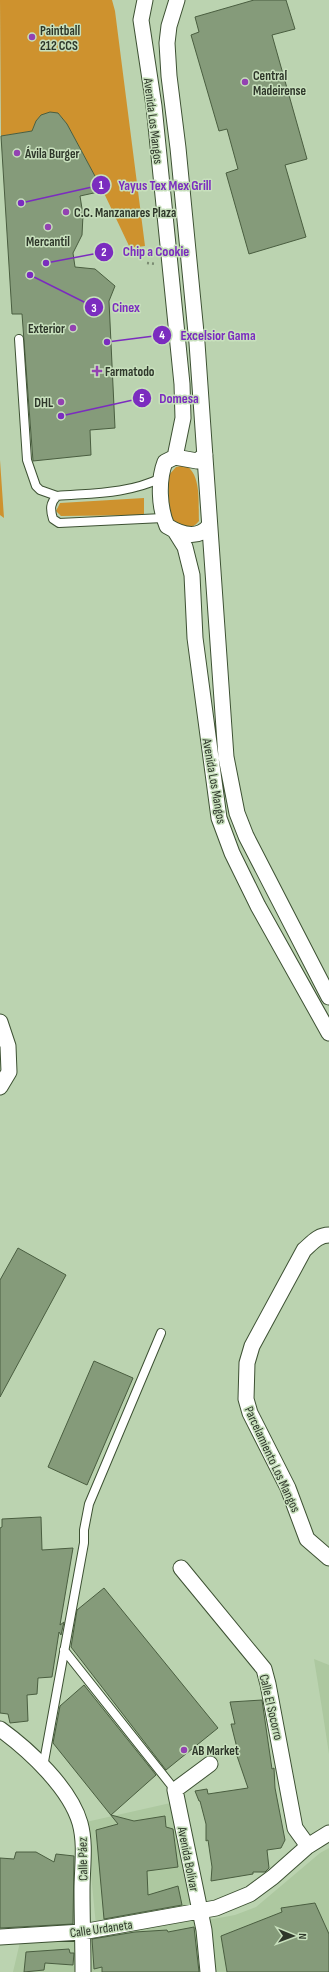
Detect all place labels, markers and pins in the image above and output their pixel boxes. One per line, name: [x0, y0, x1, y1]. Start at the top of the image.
place label: Paintball 212 CCS: [40, 23, 80, 54]
marker: Paintball 212 CCS: [27, 32, 37, 42]
place label: Central Madeirense: [253, 68, 307, 99]
marker: Central Madeirense: [240, 77, 250, 87]
place label: Ávila Burger: [24, 146, 80, 162]
marker: Ávila Burger: [12, 148, 22, 158]
callout: Yayus Tex Mex Grill: [91, 172, 220, 198]
place label: C.C. Manzanares Plaza: [74, 205, 176, 221]
marker: C.C. Manzanares Plaza: [61, 207, 71, 217]
marker: Mercantil: [43, 222, 53, 232]
place label: Mercantil: [26, 234, 70, 250]
callout: Chip a Cookie: [94, 239, 197, 265]
callout: Cinex: [84, 294, 148, 320]
place label: Exterior: [28, 321, 65, 337]
callout: Excelsior Gama: [152, 322, 263, 348]
marker: Exterior: [68, 323, 78, 333]
place label: Farmatodo: [105, 364, 155, 380]
marker: Farmatodo: [92, 366, 102, 376]
callout: Domesa: [132, 385, 207, 411]
place label: DHL: [34, 395, 53, 411]
marker: DHL: [56, 397, 66, 407]
place label: AB Market: [191, 1743, 240, 1759]
marker: AB Market: [179, 1745, 189, 1755]

